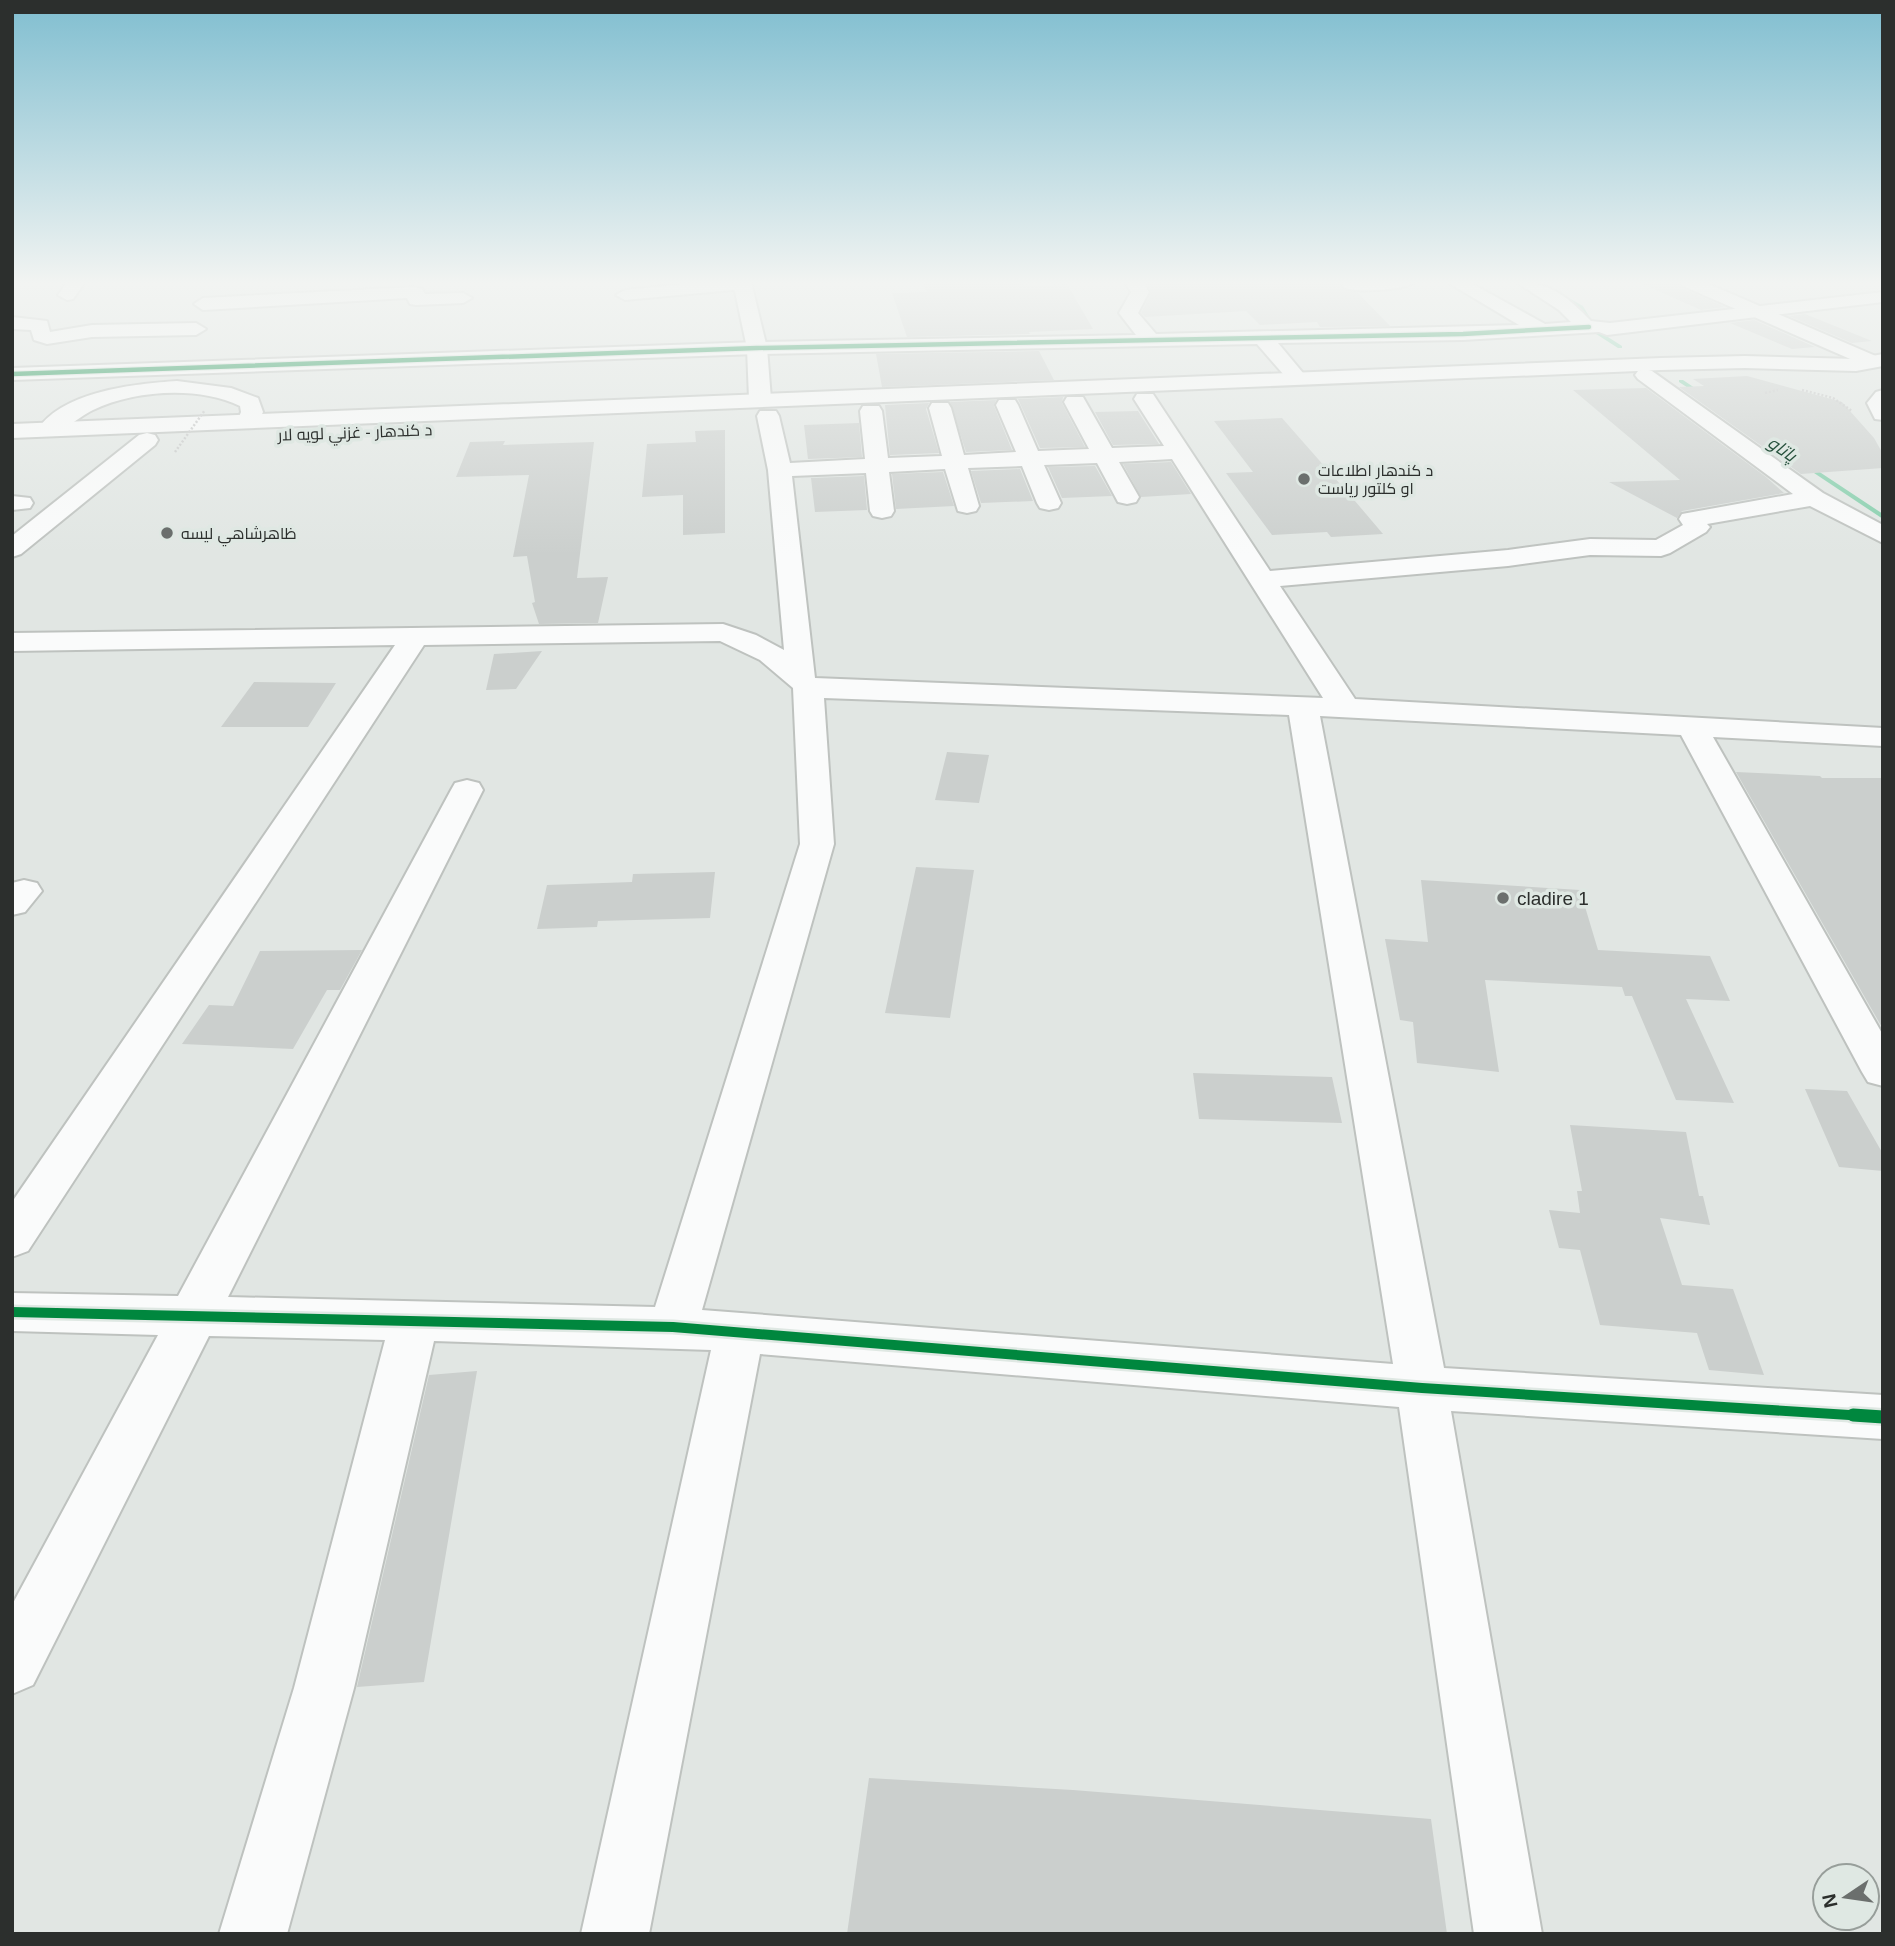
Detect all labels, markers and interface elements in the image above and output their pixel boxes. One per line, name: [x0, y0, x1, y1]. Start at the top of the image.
street label: د کندهار - غزني لويه لار: [276, 421, 433, 449]
water label: پاتاو: [1763, 432, 1801, 468]
place label: د کندهار اطلاعات او کلتور رياست: [1318, 462, 1433, 498]
marker: د کندهار اطلاعات او کلتور رياست: [1296, 471, 1312, 487]
marker: ظاهرشاهي لیسه: [159, 525, 175, 541]
place label: ظاهرشاهي لیسه: [181, 525, 297, 547]
place label: cladire 1: [1517, 888, 1589, 909]
marker: cladire 1: [1495, 890, 1511, 906]
north arrow: [1811, 1862, 1881, 1932]
text: N: [1818, 1892, 1842, 1910]

